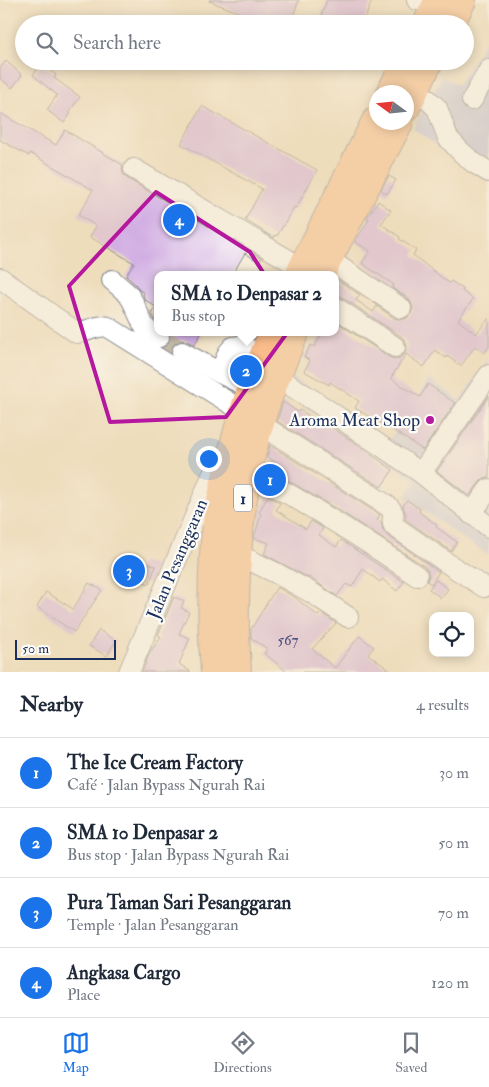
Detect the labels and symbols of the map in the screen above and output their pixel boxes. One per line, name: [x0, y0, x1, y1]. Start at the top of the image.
north arrow: [369, 85, 414, 130]
pin: 4: [163, 201, 195, 239]
pin: 2: [230, 352, 262, 390]
place label: Aroma Meat Shop: [288, 409, 420, 432]
marker: Aroma Meat Shop: [424, 414, 436, 426]
your location: [196, 446, 222, 472]
pin: 1: [254, 461, 286, 499]
road number: 1: [234, 484, 252, 512]
street label: Jalan Pesanggaran: [141, 496, 213, 624]
pin: 3: [113, 552, 145, 590]
house number: 567: [278, 631, 299, 650]
scale bar: [15, 637, 116, 660]

